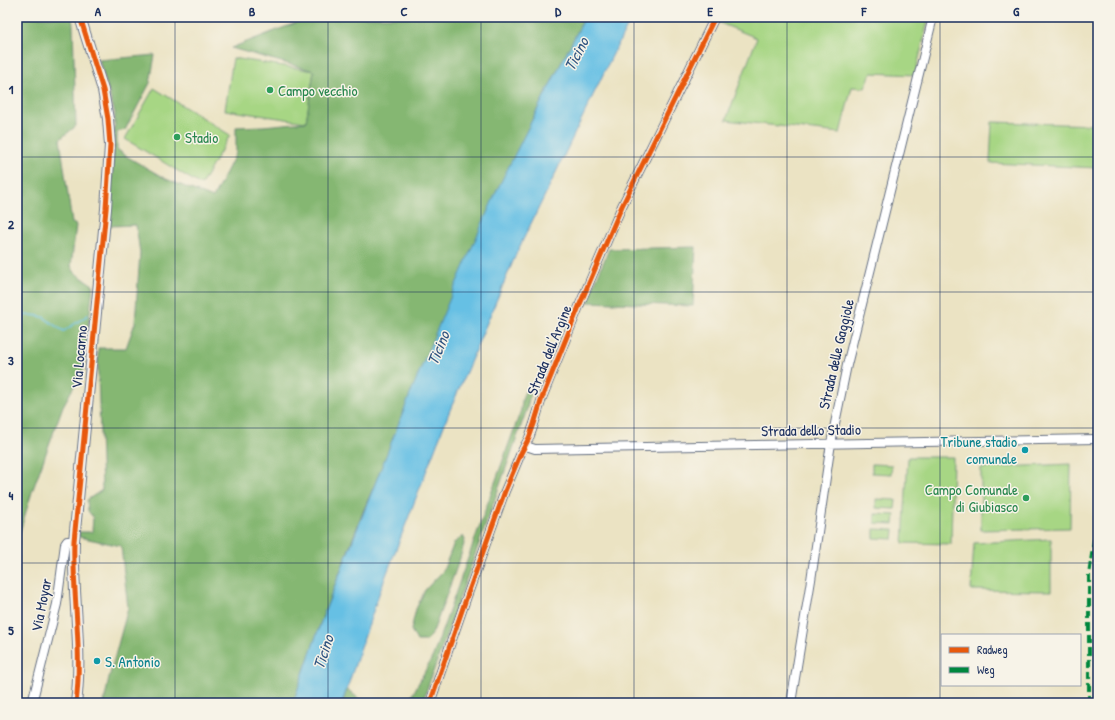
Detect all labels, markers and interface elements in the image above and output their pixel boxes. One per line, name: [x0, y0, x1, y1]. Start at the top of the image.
text: A: [95, 2, 102, 20]
text: B: [249, 2, 256, 20]
text: C: [400, 2, 408, 20]
text: D: [555, 2, 562, 20]
text: E: [707, 2, 713, 20]
text: F: [861, 2, 868, 20]
text: G: [1013, 2, 1020, 20]
water label: Ticino: [558, 32, 594, 74]
text: 1: [9, 80, 14, 98]
place label: Campo vecchio: [278, 80, 358, 101]
marker: Campo vecchio: [265, 85, 275, 95]
place label: Stadio: [185, 127, 218, 148]
marker: Stadio: [172, 132, 182, 142]
text: 2: [8, 215, 15, 233]
street label: Strada delle Gaggiole: [813, 297, 859, 411]
street label: Strada dell'Argine: [521, 302, 577, 398]
street label: Via Locarno: [66, 325, 92, 389]
water label: Ticino: [421, 326, 455, 368]
text: 3: [8, 351, 14, 369]
street label: Strada dello Stadio: [761, 419, 861, 441]
place label: Tribune stadio comunale: [940, 431, 1017, 469]
marker: Tribune stadio comunale: [1020, 445, 1030, 455]
place label: Campo Comunale di Giubiasco: [925, 479, 1018, 517]
text: 4: [9, 486, 14, 504]
marker: Campo Comunale di Giubiasco: [1021, 493, 1031, 503]
street label: Via Moyar: [26, 576, 57, 634]
text: 5: [8, 621, 14, 639]
water label: Ticino: [307, 631, 339, 672]
legend: [941, 634, 1081, 686]
text: Radweg: [977, 641, 1008, 658]
place label: S. Antonio: [105, 651, 160, 672]
marker: S. Antonio: [92, 656, 102, 666]
text: Weg: [977, 661, 995, 678]

